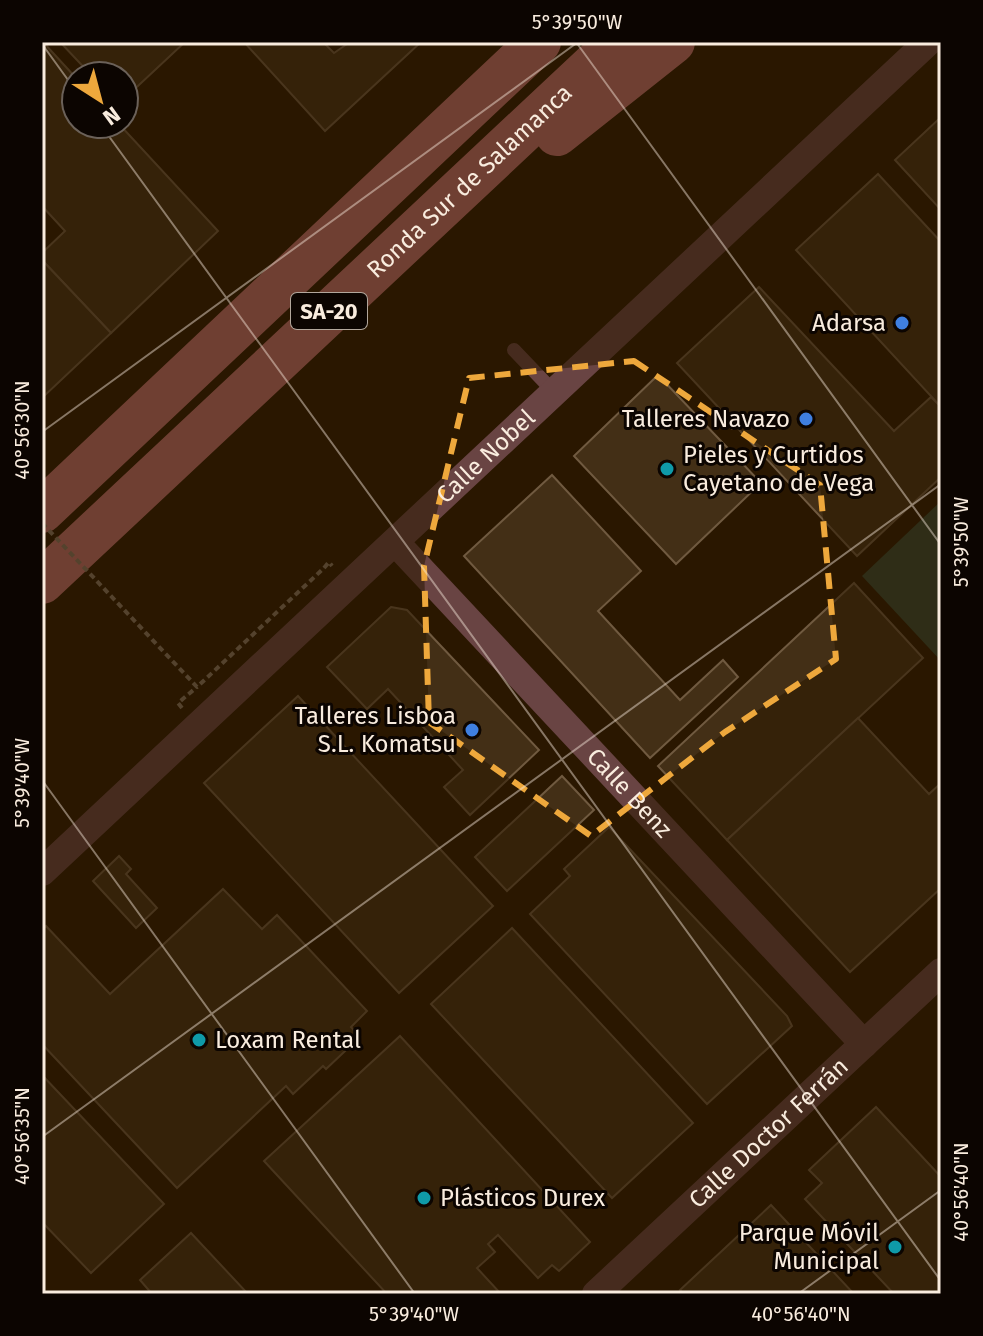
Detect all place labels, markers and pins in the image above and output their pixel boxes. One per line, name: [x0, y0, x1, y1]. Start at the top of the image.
place label: Adarsa: [812, 309, 886, 337]
marker: Adarsa: [893, 314, 911, 332]
place label: Talleres Navazo: [622, 405, 790, 433]
marker: Talleres Navazo: [797, 410, 815, 428]
place label: Pieles y Curtidos Cayetano de Vega: [683, 441, 874, 497]
marker: Pieles y Curtidos Cayetano de Vega: [658, 460, 676, 478]
place label: Talleres Lisboa S.L. Komatsu: [295, 702, 456, 758]
marker: Talleres Lisboa S.L. Komatsu: [463, 721, 481, 739]
place label: Loxam Rental: [215, 1026, 361, 1054]
marker: Loxam Rental: [190, 1031, 208, 1049]
place label: Plásticos Durex: [440, 1184, 605, 1212]
marker: Plásticos Durex: [415, 1189, 433, 1207]
place label: Parque Móvil Municipal: [739, 1219, 879, 1275]
marker: Parque Móvil Municipal: [886, 1238, 904, 1256]

